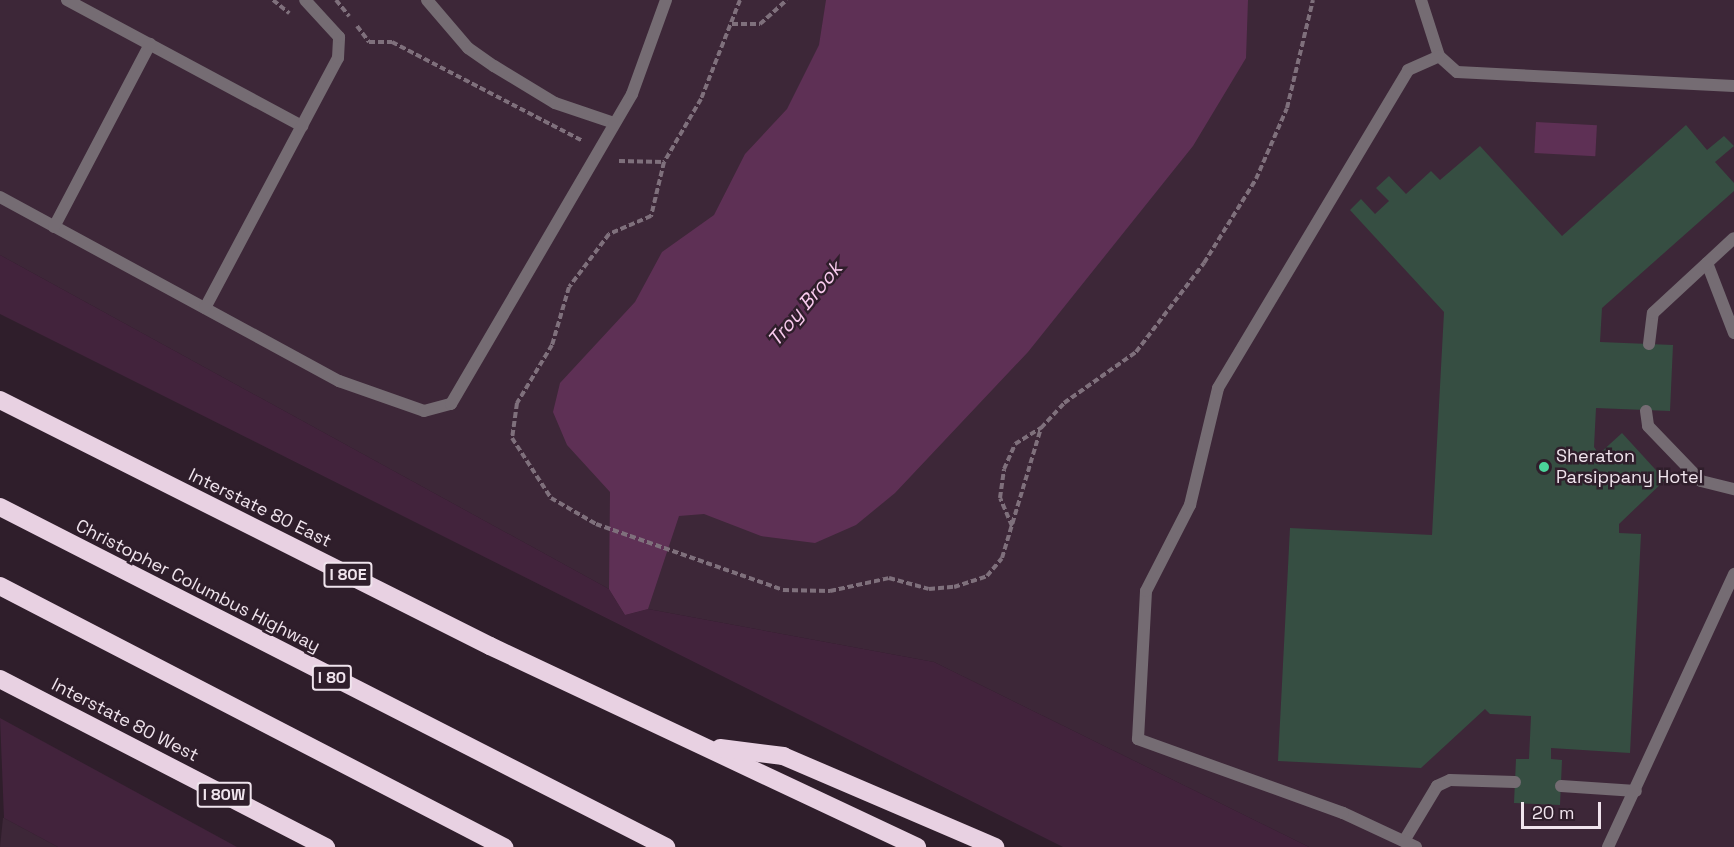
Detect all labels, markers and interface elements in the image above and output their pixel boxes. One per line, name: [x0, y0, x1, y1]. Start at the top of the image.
water label: Troy Brook: [763, 257, 847, 351]
place label: Sheraton Parsippany Hotel: [1556, 446, 1703, 488]
marker: Sheraton Parsippany Hotel: [1537, 460, 1551, 474]
street label: Interstate 80 East: [185, 464, 335, 552]
street label: Christopher Columbus Highway: [72, 515, 324, 657]
road number: I 80E: [322, 562, 374, 588]
road number: I 80: [311, 665, 353, 691]
street label: Interstate 80 West: [48, 674, 202, 766]
road number: I 80W: [196, 782, 252, 808]
scale bar: [1524, 790, 1604, 828]
text: 20 m: [1532, 801, 1575, 824]

